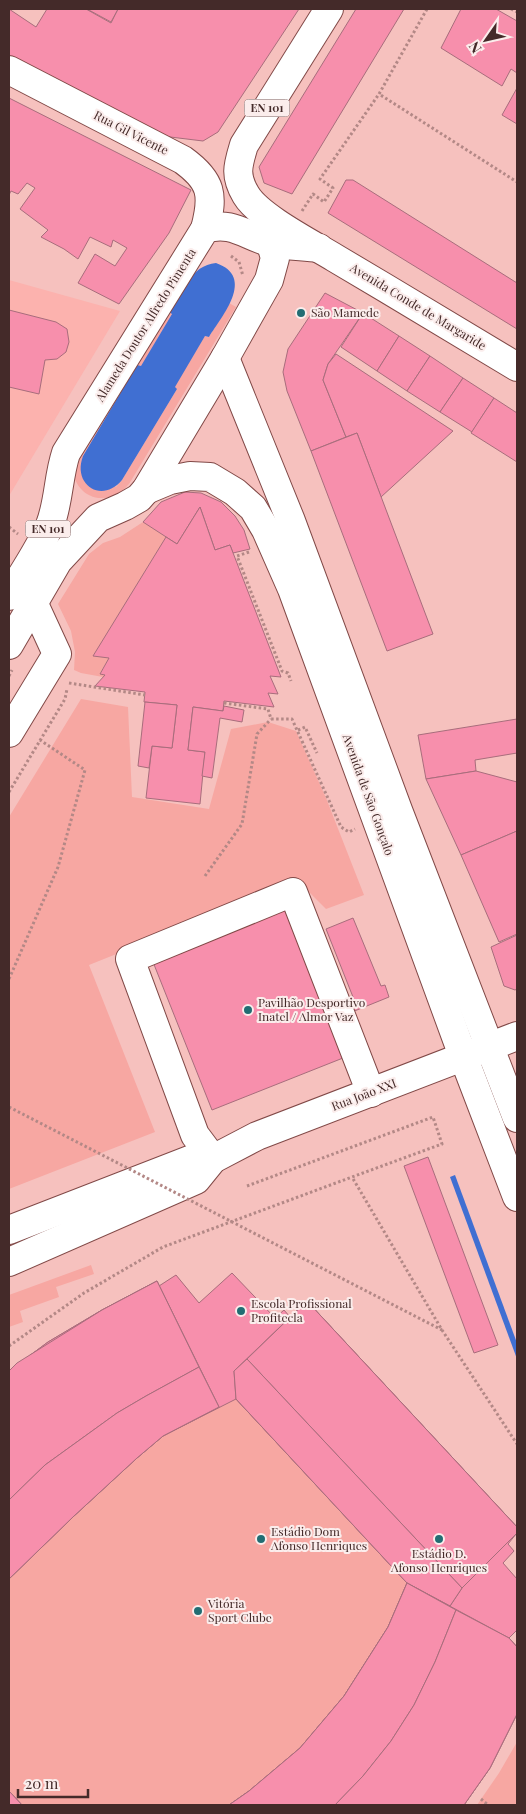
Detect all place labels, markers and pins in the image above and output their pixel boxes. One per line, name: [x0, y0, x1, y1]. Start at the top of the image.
place label: São Mamede: [311, 304, 379, 320]
marker: São Mamede: [295, 307, 307, 319]
place label: Pavilhão Desportivo Inatel / Almor Vaz: [258, 994, 366, 1024]
marker: Pavilhão Desportivo Inatel / Almor Vaz: [242, 1004, 254, 1016]
place label: Escola Profissional Profitecla: [251, 1295, 352, 1325]
marker: Escola Profissional Profitecla: [235, 1305, 247, 1317]
place label: Estádio Dom Afonso Henriques: [270, 1523, 367, 1553]
marker: Estádio Dom Afonso Henriques: [255, 1533, 267, 1545]
marker: Estádio D. Afonso Henriques: [433, 1533, 445, 1545]
place label: Estádio D. Afonso Henriques: [390, 1545, 487, 1575]
place label: Vitória Sport Clube: [207, 1595, 272, 1625]
marker: Vitória Sport Clube: [192, 1605, 204, 1617]

